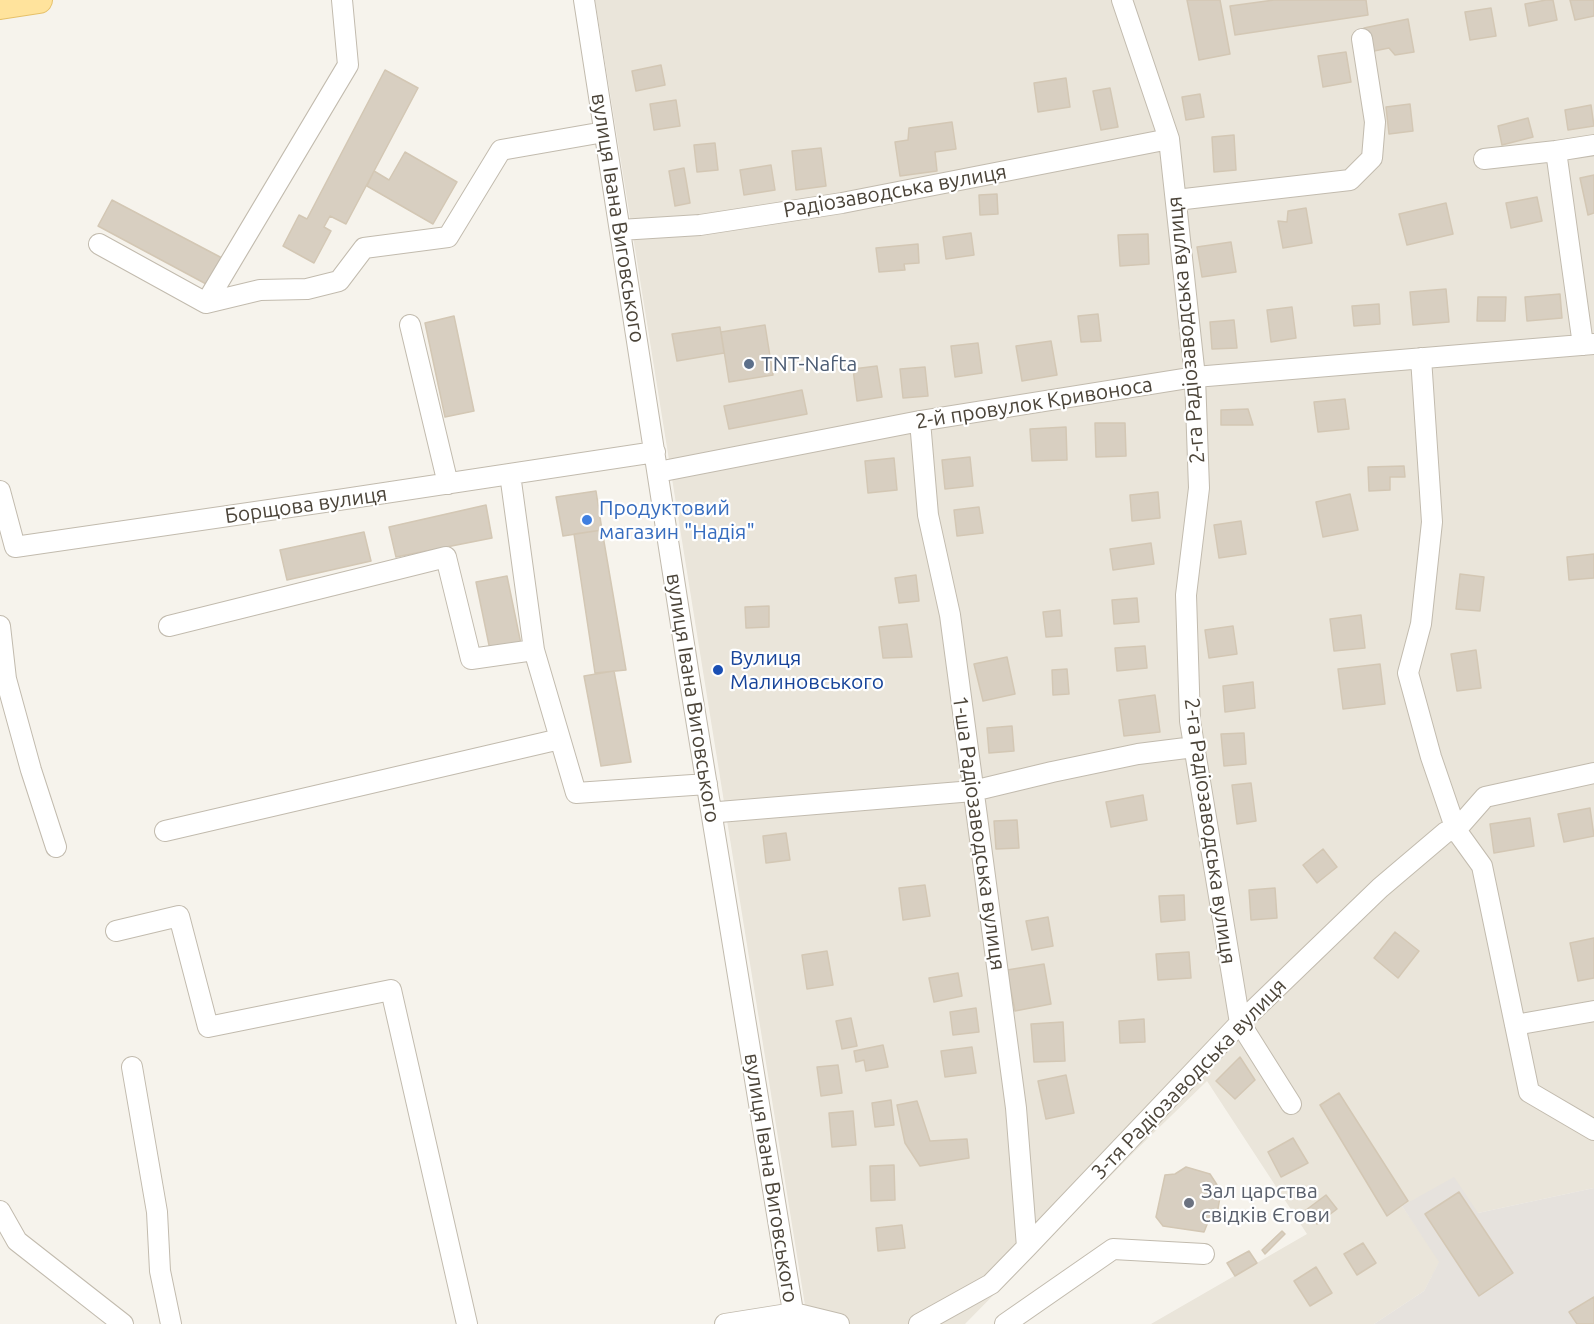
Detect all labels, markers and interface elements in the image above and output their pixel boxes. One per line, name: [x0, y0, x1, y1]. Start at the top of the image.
street label: вулиця Івана Виговського: [586, 91, 650, 345]
street label: Радіозаводська вулиця: [781, 159, 1009, 223]
street label: 2-га Радіозаводська вулиця: [1162, 195, 1210, 465]
place label: TNT-Nafta: [761, 351, 857, 377]
marker: TNT-Nafta: [742, 357, 756, 371]
street label: 2-й провулок Кривоноса: [914, 372, 1154, 434]
street label: Борщова вулиця: [223, 481, 389, 529]
place label: Продуктовий магазин "Надія": [599, 495, 755, 545]
marker: Продуктовий магазин "Надія": [580, 513, 594, 527]
street label: вулиця Івана Виговського: [661, 571, 725, 825]
place label: Вулиця Малиновського: [730, 645, 884, 695]
marker: Вулиця Малиновського: [711, 663, 725, 677]
street label: 1-ша Радіозаводська вулиця: [947, 694, 1011, 972]
street label: 2-га Радіозаводська вулиця: [1179, 696, 1241, 966]
street label: 3-тя Радіозаводська вулиця: [1086, 973, 1292, 1185]
street label: вулиця Івана Виговського: [739, 1051, 803, 1305]
place label: Зал царства свідків Єгови: [1201, 1178, 1330, 1228]
marker: Зал царства свідків Єгови: [1182, 1196, 1196, 1210]

